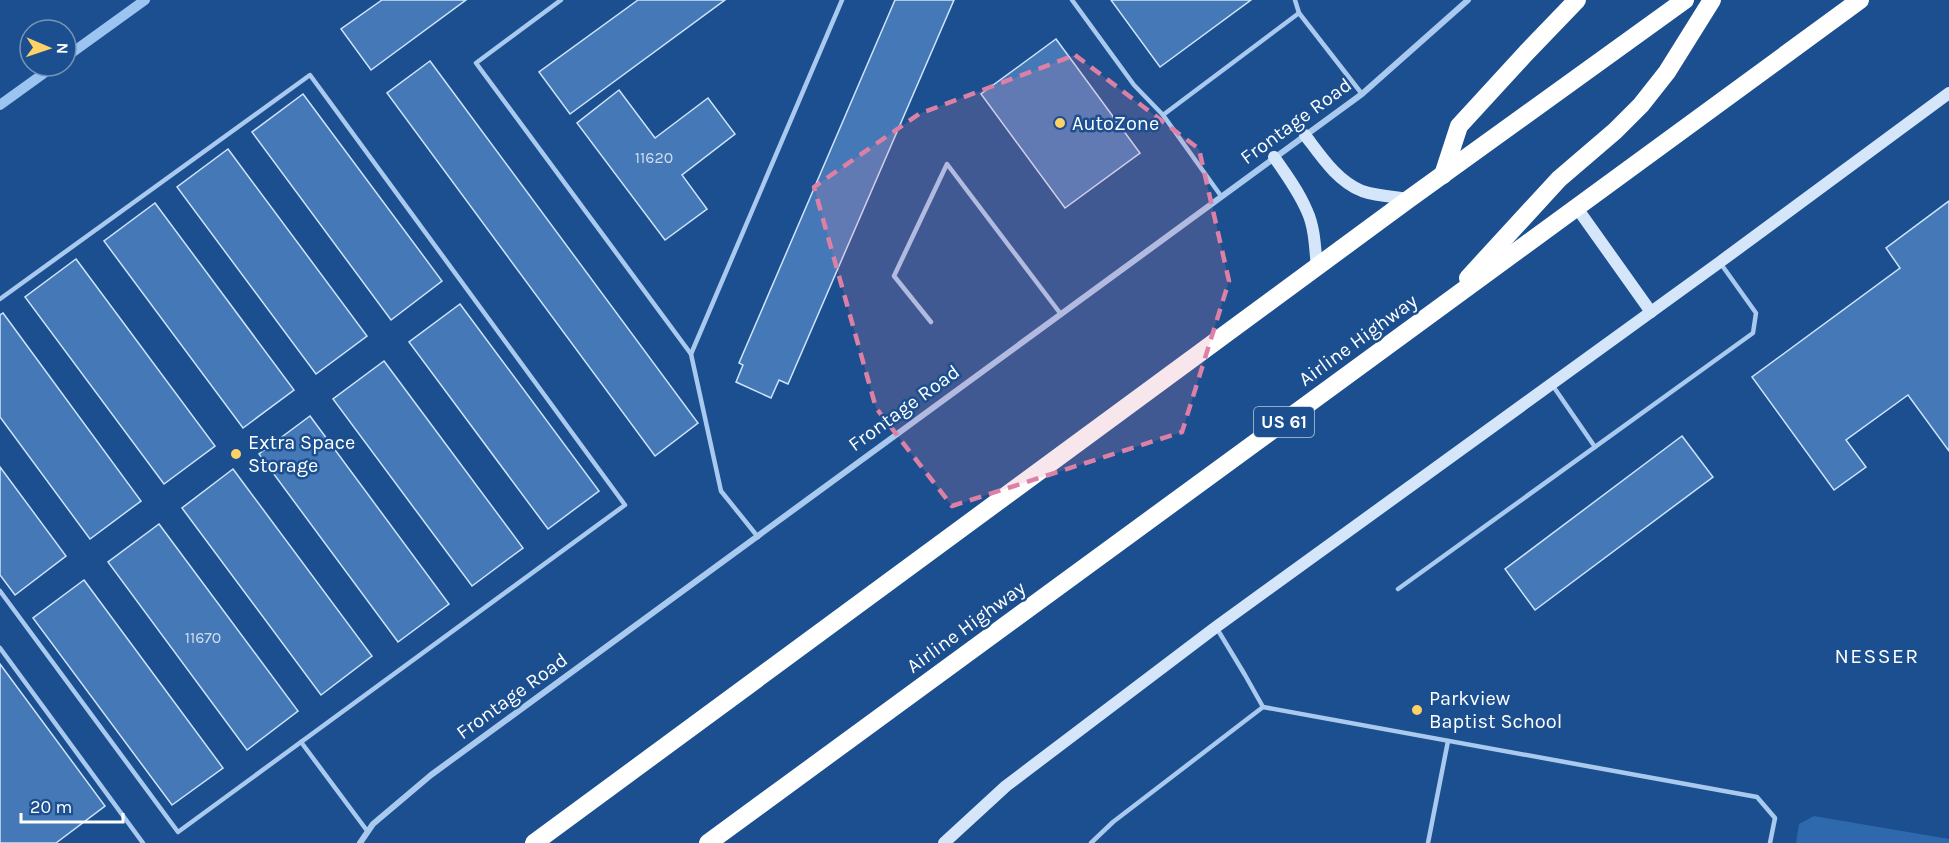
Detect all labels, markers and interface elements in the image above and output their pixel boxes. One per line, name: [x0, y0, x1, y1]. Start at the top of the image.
north arrow: [18, 18, 78, 78]
text: N: [53, 42, 72, 55]
street label: Frontage Road: [1236, 73, 1356, 169]
place label: AutoZone: [1072, 112, 1159, 135]
marker: AutoZone: [1053, 116, 1067, 130]
house number: 11620: [635, 148, 673, 167]
street label: Airline Highway: [1294, 289, 1422, 391]
street label: Frontage Road: [844, 360, 964, 456]
road number: US 61: [1254, 407, 1314, 437]
place label: Extra Space Storage: [248, 431, 355, 477]
marker: Extra Space Storage: [229, 447, 243, 461]
street label: Airline Highway: [902, 576, 1030, 678]
house number: 11670: [185, 628, 221, 647]
district label: NESSER: [1834, 644, 1920, 668]
street label: Frontage Road: [452, 648, 572, 744]
place label: Parkview Baptist School: [1429, 687, 1562, 733]
marker: Parkview Baptist School: [1410, 703, 1424, 717]
scale bar: [21, 786, 123, 824]
text: 20 m: [30, 796, 72, 818]

